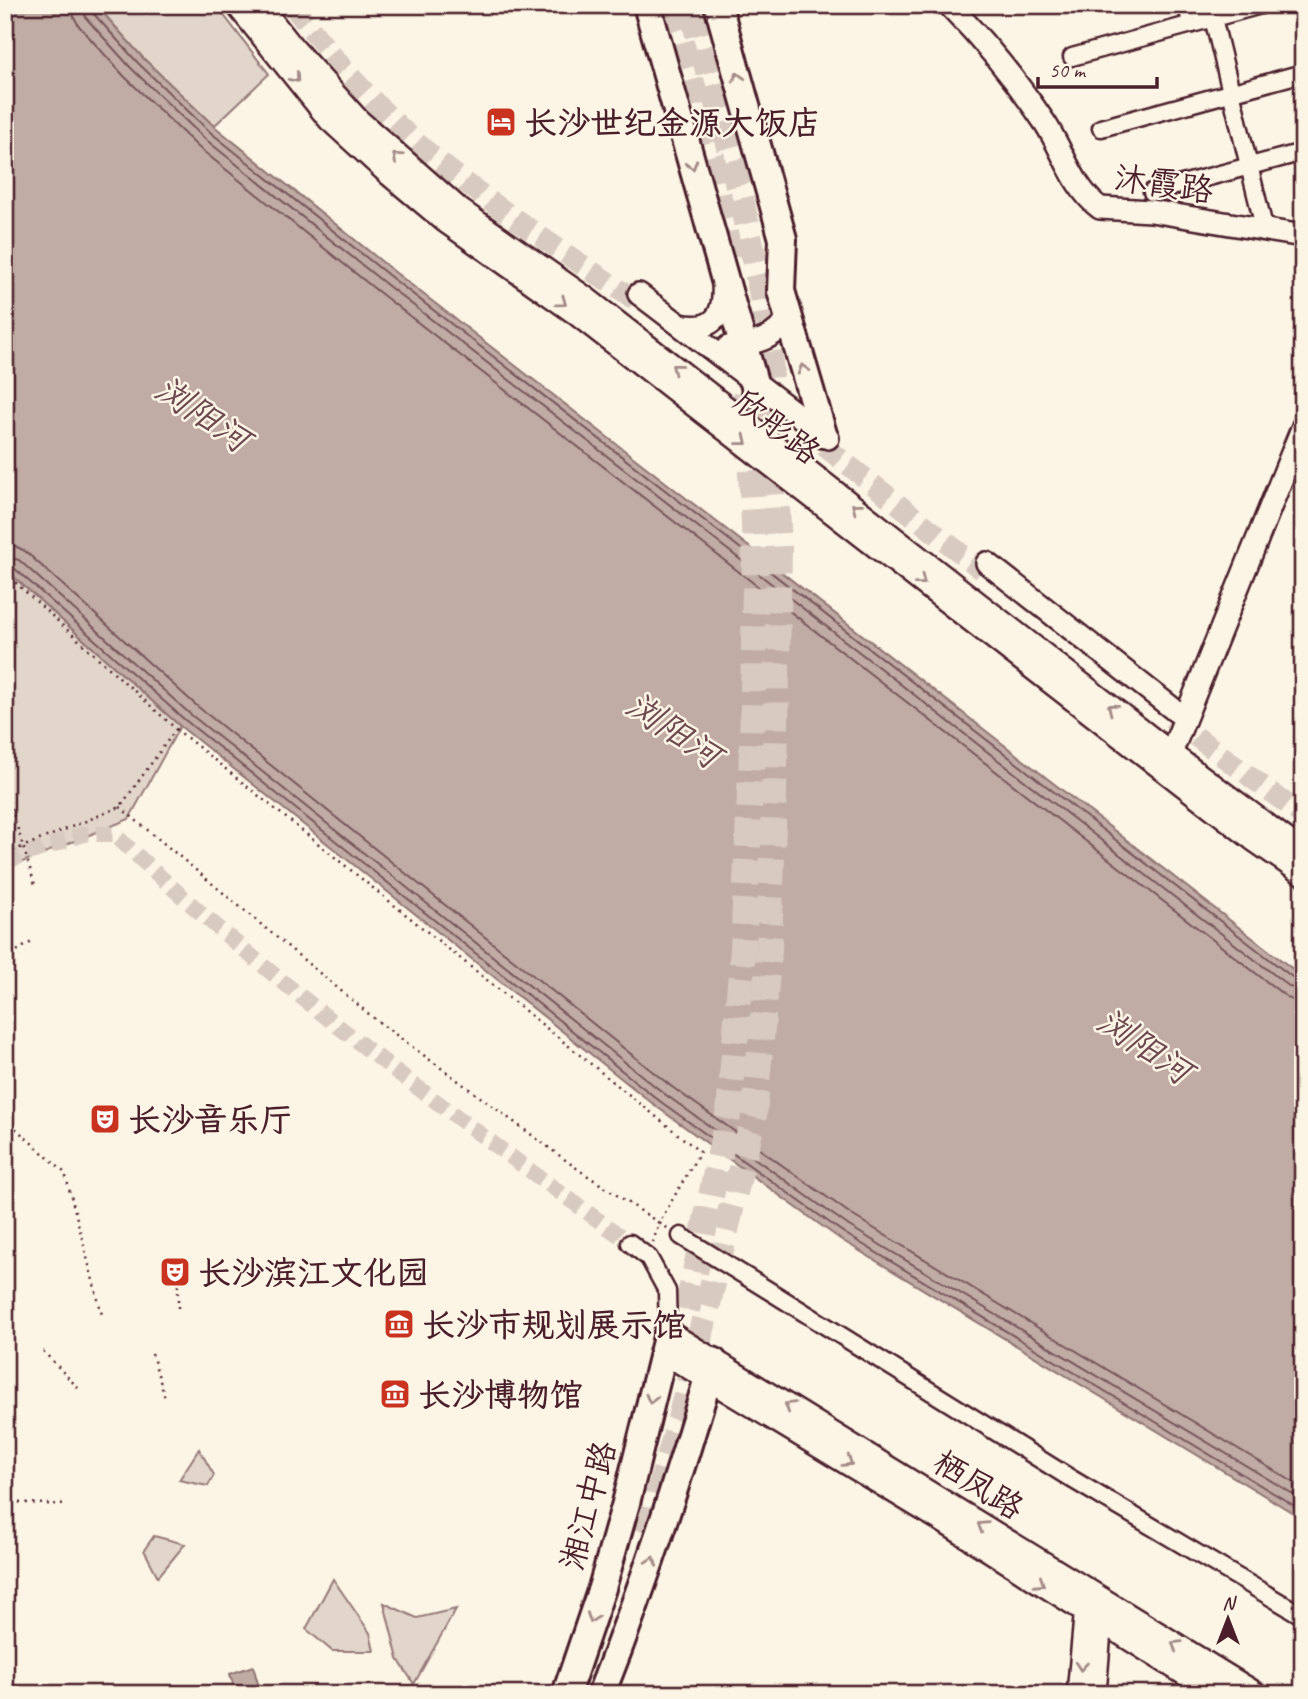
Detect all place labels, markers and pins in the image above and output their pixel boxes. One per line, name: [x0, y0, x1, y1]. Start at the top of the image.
place label: 长沙世纪金源大饭店: [524, 102, 821, 144]
hotel icon: 长沙世纪金源大饭店: [484, 105, 518, 139]
place label: 长沙音乐厅: [128, 1099, 293, 1141]
theatre icon: 长沙音乐厅: [88, 1102, 122, 1136]
place label: 长沙滨江文化园: [198, 1252, 429, 1294]
theatre icon: 长沙滨江文化园: [158, 1255, 192, 1289]
place label: 长沙市规划展示馆: [422, 1304, 686, 1346]
museum icon: 长沙市规划展示馆: [382, 1307, 416, 1341]
place label: 长沙博物馆: [418, 1374, 583, 1416]
museum icon: 长沙博物馆: [378, 1377, 412, 1411]

